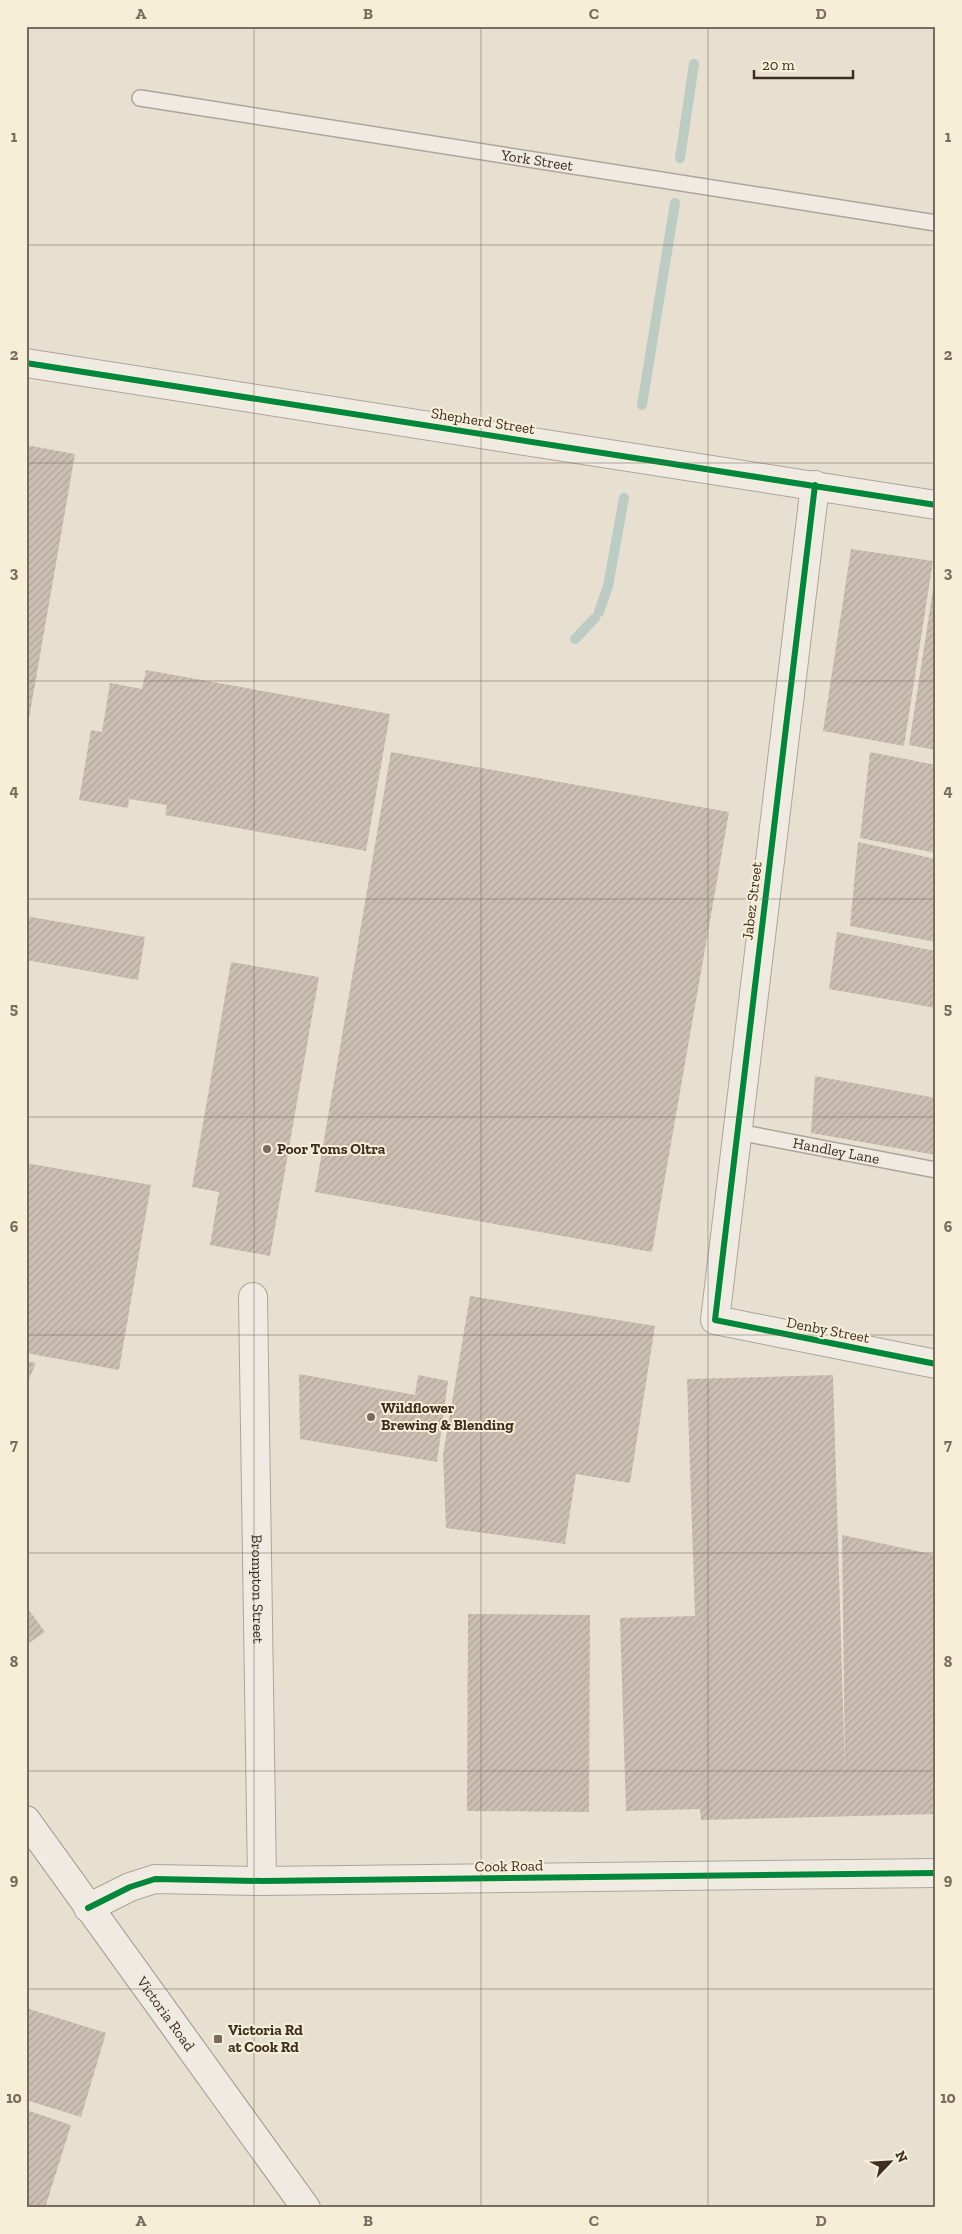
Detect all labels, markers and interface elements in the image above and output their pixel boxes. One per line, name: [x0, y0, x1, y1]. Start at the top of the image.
text: A: [136, 4, 147, 23]
text: B: [363, 4, 373, 23]
text: C: [589, 4, 599, 23]
text: D: [815, 4, 827, 23]
scale bar: [754, 48, 853, 80]
text: 20 m: [762, 56, 795, 74]
text: 1: [11, 127, 18, 146]
text: 1: [945, 127, 952, 146]
street label: York Street: [499, 146, 575, 175]
text: 2: [10, 345, 19, 364]
text: 2: [944, 345, 953, 364]
street label: Shepherd Street: [430, 404, 536, 438]
text: 3: [10, 563, 19, 582]
text: 3: [944, 563, 953, 582]
text: 4: [9, 781, 19, 800]
text: 4: [943, 781, 953, 800]
street label: Jabez Street: [738, 860, 766, 941]
text: 5: [10, 999, 18, 1018]
text: 5: [944, 999, 952, 1018]
street label: Handley Lane: [791, 1134, 881, 1168]
place label: Poor Toms Oltra: [277, 1140, 386, 1158]
marker: Poor Toms Oltra: [261, 1143, 273, 1155]
text: 6: [10, 1217, 19, 1236]
text: 6: [944, 1217, 953, 1236]
street label: Denby Street: [785, 1313, 871, 1347]
place label: Wildflower Brewing & Blending: [381, 1399, 514, 1434]
marker: Wildflower Brewing & Blending: [365, 1411, 377, 1423]
text: 7: [10, 1435, 18, 1454]
text: 7: [944, 1435, 952, 1454]
street label: Brompton Street: [248, 1534, 267, 1644]
text: 8: [10, 1652, 19, 1671]
text: 8: [944, 1652, 953, 1671]
street label: Cook Road: [475, 1856, 544, 1876]
text: 9: [10, 1870, 19, 1889]
text: 9: [944, 1870, 953, 1889]
street label: Victoria Road: [132, 1972, 199, 2055]
place label: Victoria Rd at Cook Rd: [228, 2021, 303, 2056]
marker: Victoria Rd at Cook Rd: [212, 2033, 224, 2045]
text: 10: [6, 2088, 22, 2107]
text: 10: [940, 2088, 956, 2107]
north arrow: [864, 2136, 914, 2186]
text: N: [891, 2148, 911, 2165]
text: A: [136, 2211, 147, 2230]
text: B: [363, 2211, 373, 2230]
text: C: [589, 2211, 599, 2230]
text: D: [815, 2211, 827, 2230]

